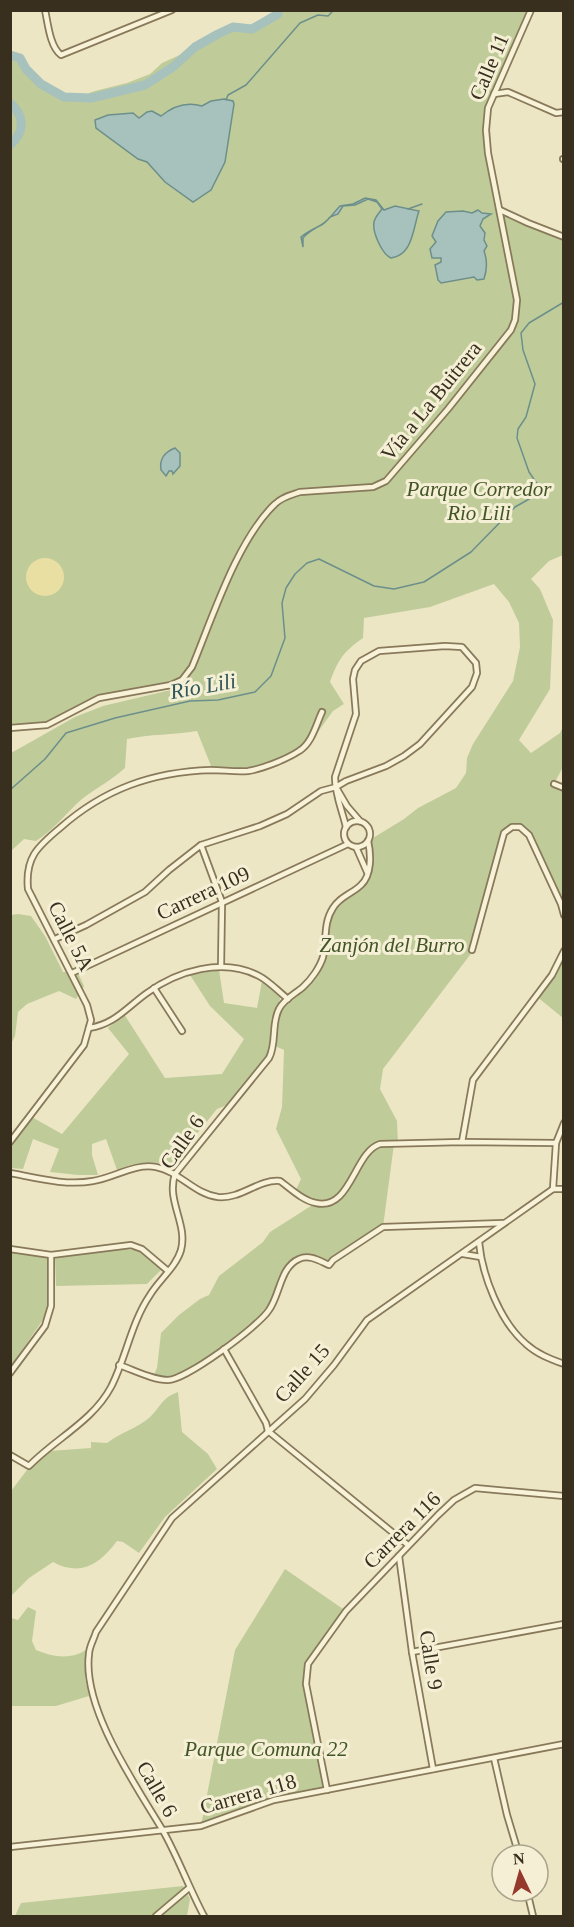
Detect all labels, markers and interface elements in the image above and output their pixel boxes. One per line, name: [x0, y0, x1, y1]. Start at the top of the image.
street label: Calle 11: [464, 30, 514, 104]
street label: Vía a La Buitrera: [376, 336, 487, 465]
park label: Parque Corredor Rio Lili: [406, 477, 552, 525]
water label: Río Lili: [167, 668, 238, 704]
street label: Carrera 109: [153, 861, 253, 925]
street label: Calle 5A: [43, 897, 99, 976]
park label: Zanjón del Burro: [319, 933, 465, 957]
street label: Calle 6: [155, 1111, 209, 1173]
street label: Calle 15: [269, 1339, 335, 1407]
street label: Carrera 116: [359, 1487, 445, 1573]
street label: Calle 9: [414, 1628, 448, 1692]
park label: Parque Comuna 22: [183, 1737, 348, 1761]
street label: Calle 6: [132, 1757, 182, 1821]
street label: Carrera 118: [197, 1769, 299, 1819]
north arrow: [490, 1843, 550, 1903]
text: N: [512, 1850, 526, 1868]

